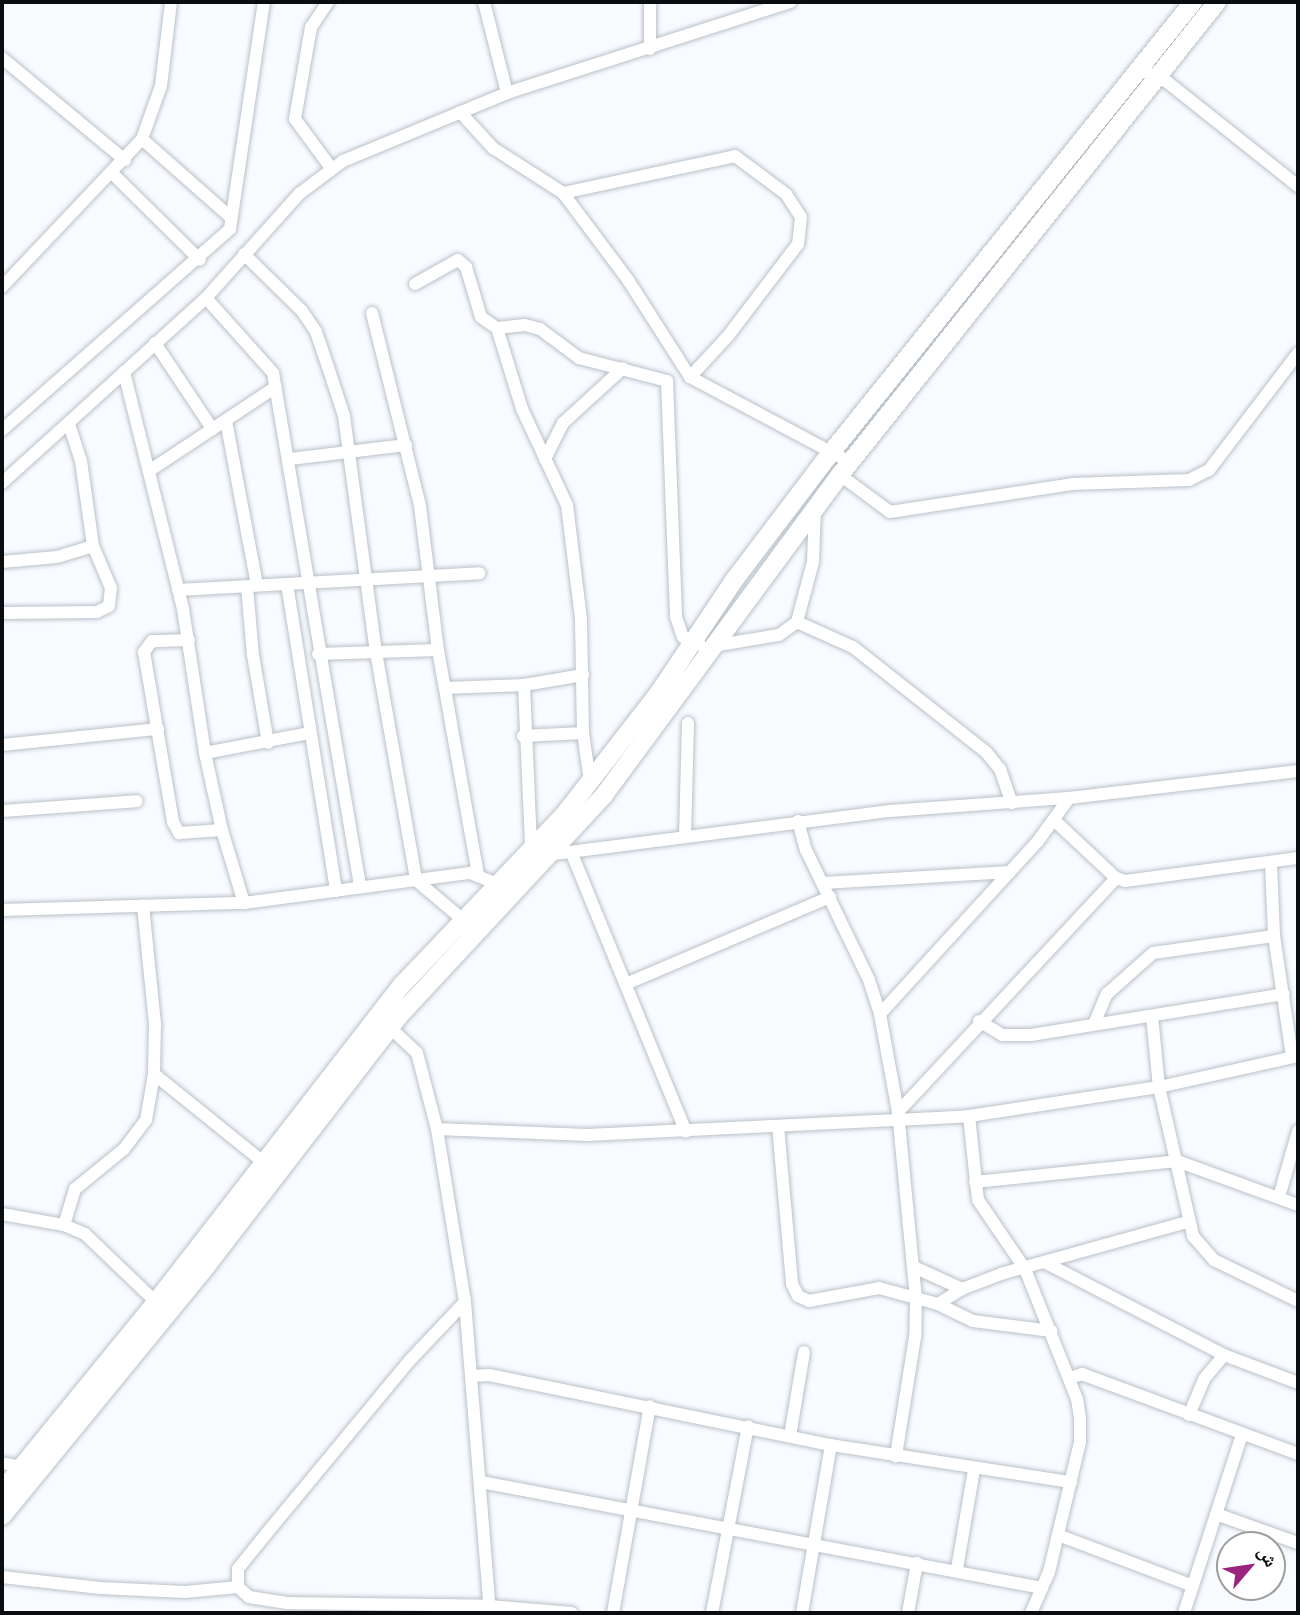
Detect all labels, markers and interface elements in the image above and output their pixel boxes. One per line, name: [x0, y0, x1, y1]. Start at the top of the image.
north arrow: [1216, 1531, 1286, 1601]
text: ش: [1253, 1542, 1283, 1571]

